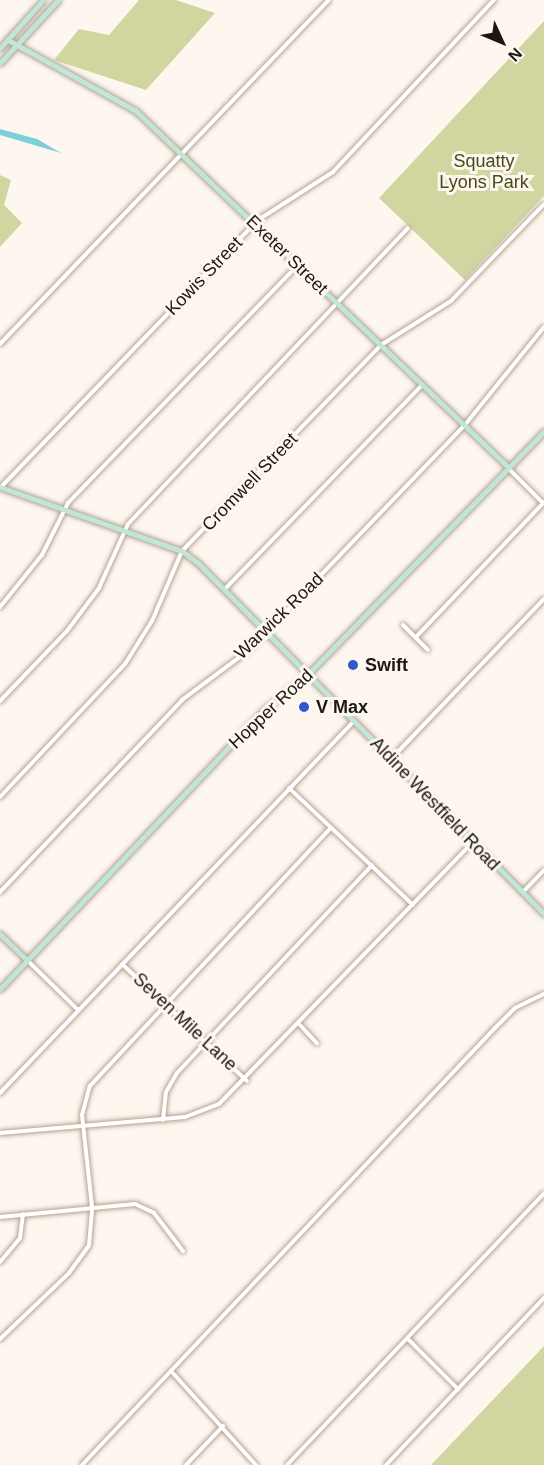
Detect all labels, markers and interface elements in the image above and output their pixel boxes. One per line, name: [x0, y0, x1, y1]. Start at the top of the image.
north arrow: [472, 12, 532, 72]
text: N: [505, 45, 525, 65]
park label: Squatty Lyons Park: [439, 151, 529, 194]
street label: Exeter Street: [242, 211, 332, 299]
street label: Kowis Street: [161, 232, 247, 320]
street label: Cromwell Street: [198, 428, 302, 536]
street label: Warwick Road: [230, 568, 328, 664]
place label: Swift: [365, 654, 408, 676]
marker: Swift: [346, 658, 360, 672]
street label: Hopper Road: [224, 665, 318, 753]
place label: V Max: [316, 696, 368, 718]
marker: V Max: [297, 700, 311, 714]
street label: Aldine Westfield Road: [366, 733, 504, 875]
street label: Seven Mile Lane: [129, 968, 241, 1076]

